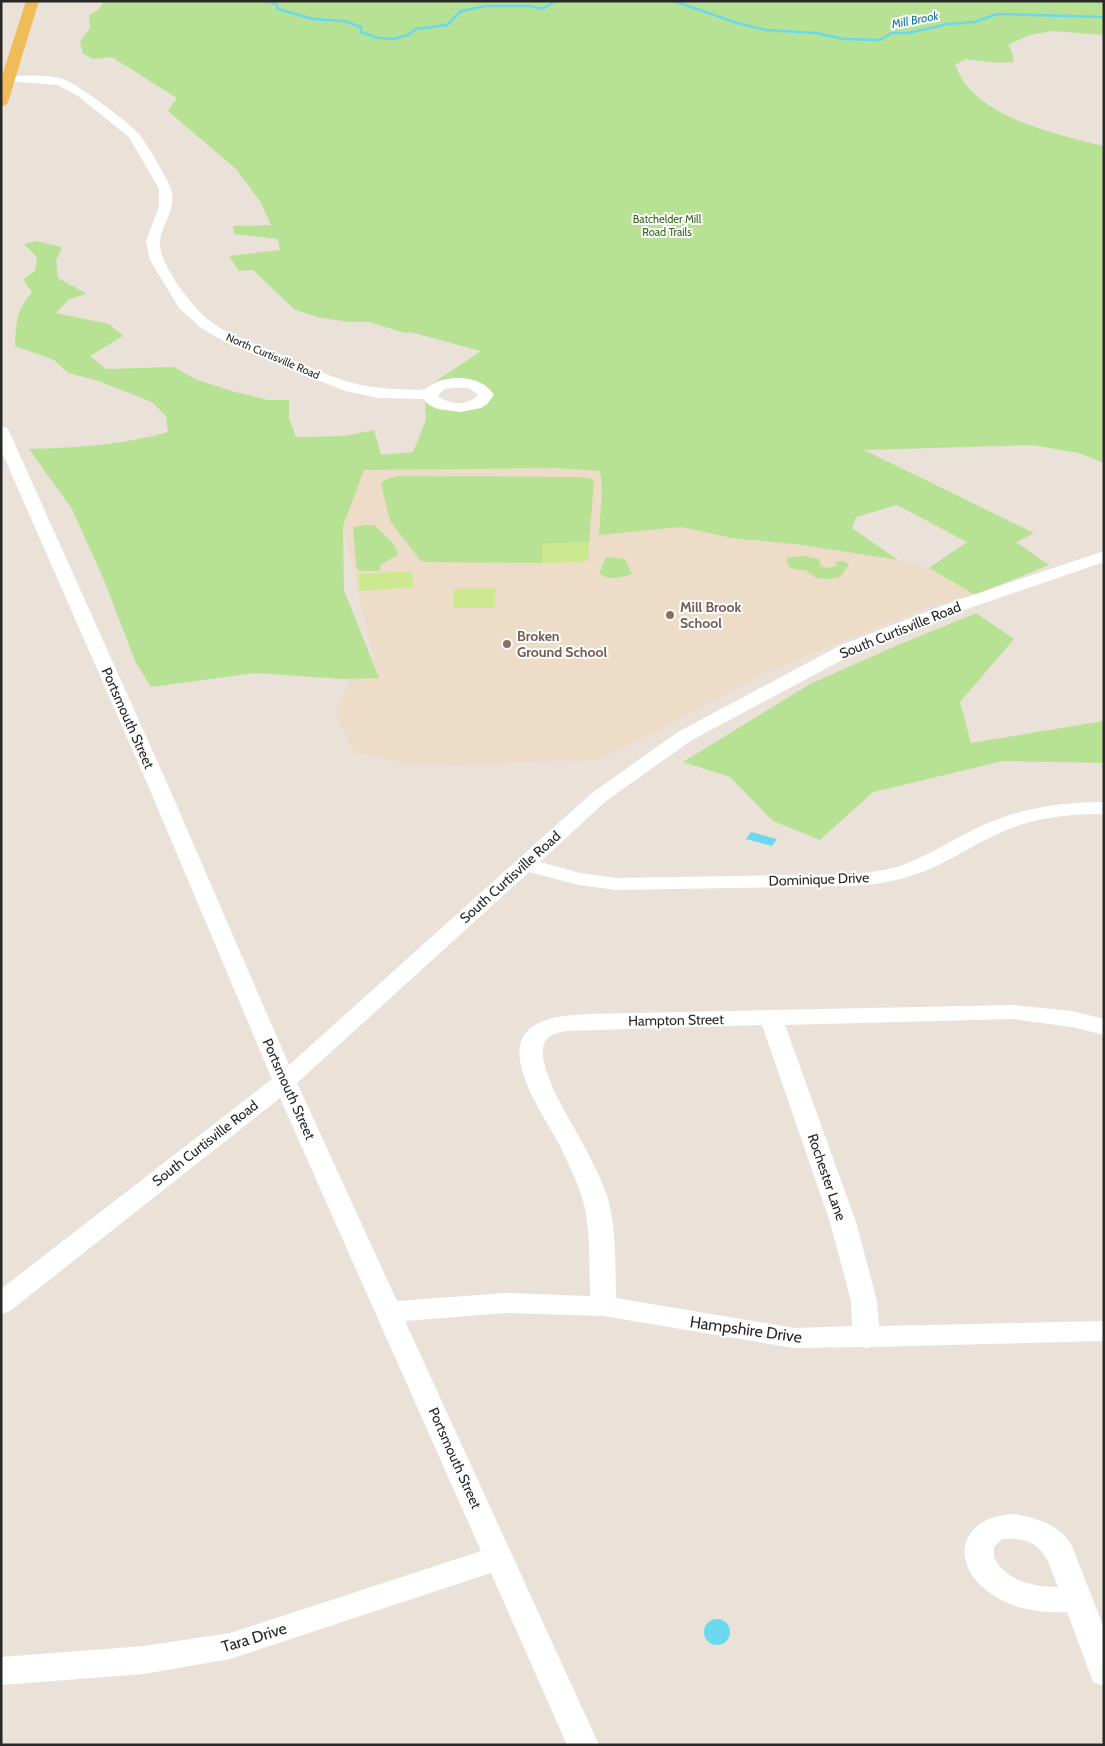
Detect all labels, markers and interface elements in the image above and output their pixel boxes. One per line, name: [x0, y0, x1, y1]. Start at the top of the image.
water label: Mill Brook: [889, 7, 940, 32]
park label: Batchelder Mill Road Trails: [633, 212, 702, 239]
street label: North Curtisville Road: [224, 330, 322, 382]
street label: South Curtisville Road: [837, 597, 963, 663]
place label: Mill Brook School: [680, 598, 742, 632]
marker: Mill Brook School: [664, 609, 676, 621]
place label: Broken Ground School: [517, 627, 607, 661]
marker: Broken Ground School: [501, 638, 513, 650]
street label: Portsmouth Street: [98, 664, 159, 772]
street label: South Curtisville Road: [456, 827, 564, 927]
street label: Dominique Drive: [768, 868, 870, 890]
street label: Hampton Street: [628, 1010, 724, 1030]
street label: Portsmouth Street: [259, 1035, 320, 1143]
street label: South Curtisville Road: [148, 1096, 262, 1190]
street label: Rochester Lane: [804, 1131, 850, 1223]
street label: Hampshire Drive: [689, 1312, 803, 1347]
street label: Portsmouth Street: [425, 1404, 486, 1512]
street label: Tara Drive: [219, 1619, 289, 1656]

